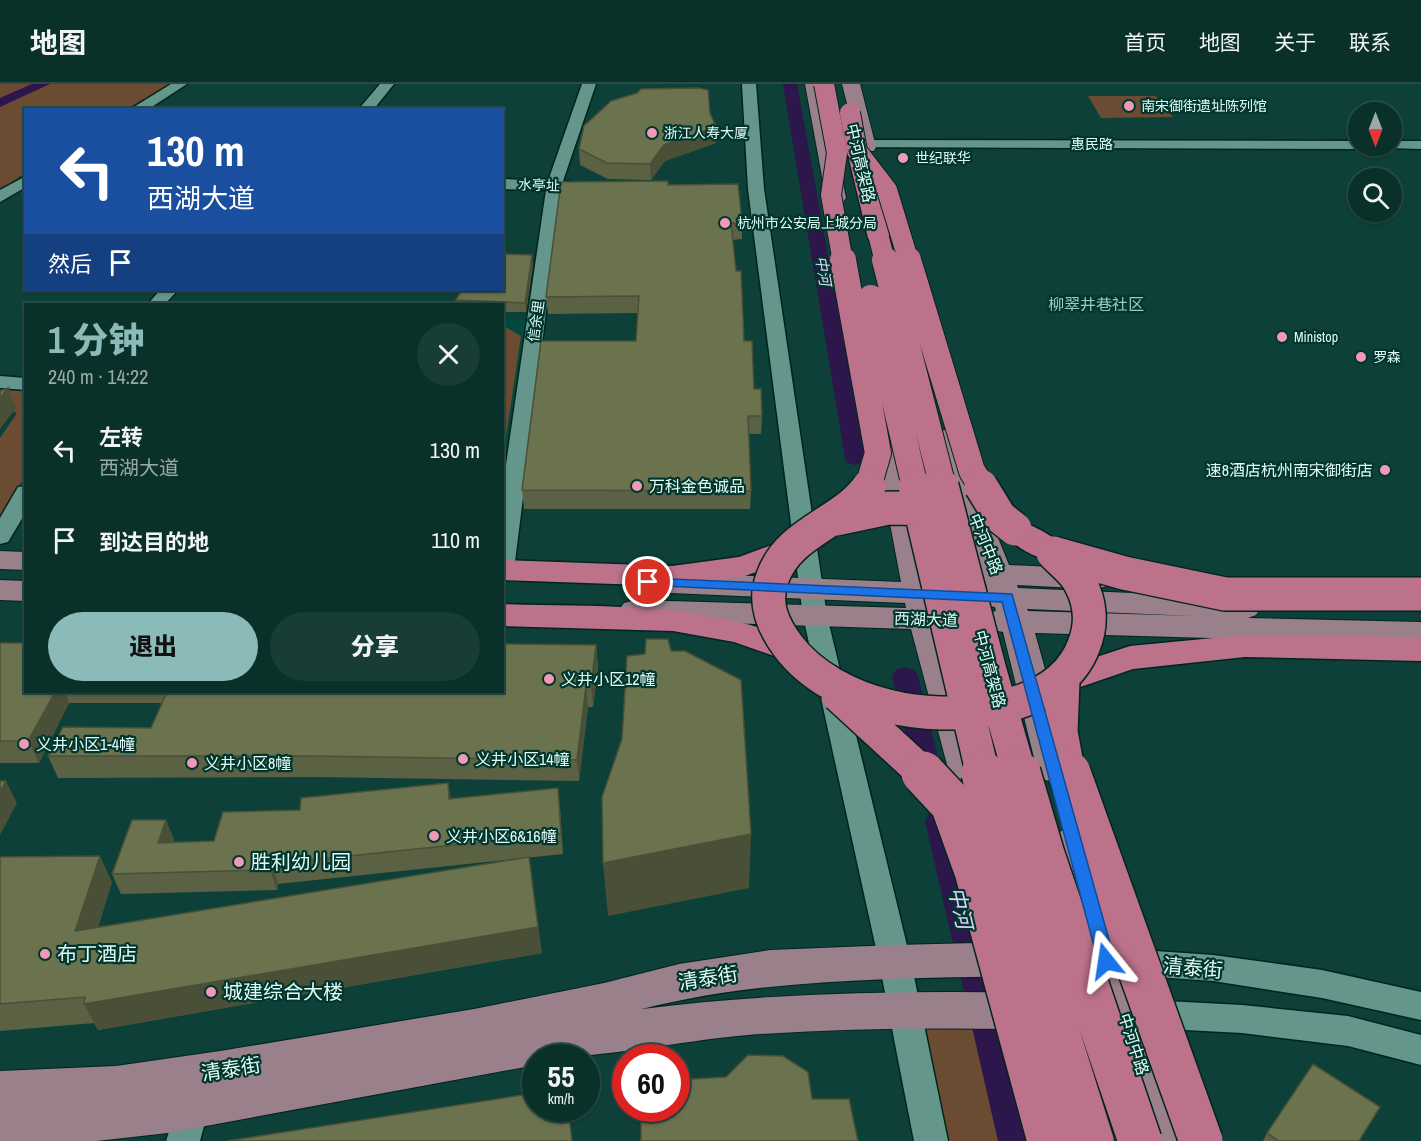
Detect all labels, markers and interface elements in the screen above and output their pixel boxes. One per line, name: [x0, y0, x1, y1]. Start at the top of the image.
text: 地图: [30, 24, 86, 62]
text: 首页: [1124, 28, 1166, 57]
text: 地图: [1199, 28, 1241, 57]
text: 关于: [1274, 28, 1316, 57]
text: 联系: [1349, 28, 1391, 57]
place label: 南宋御街遗址陈列馆: [1141, 97, 1267, 115]
marker: 南宋御街遗址陈列馆: [1122, 99, 1136, 113]
north arrow: [1348, 102, 1402, 156]
map controls: [1348, 102, 1402, 222]
street label: 中河高架路: [841, 122, 881, 204]
text: 130 m: [147, 123, 245, 179]
place label: 浙江人寿大厦: [664, 124, 748, 142]
marker: 浙江人寿大厦: [645, 126, 659, 140]
icon: left: [48, 132, 126, 210]
street label: 惠民路: [1071, 135, 1113, 153]
place label: 世纪联华: [915, 149, 971, 167]
marker: 世纪联华: [896, 151, 910, 165]
button: search: [1348, 168, 1402, 222]
street label: 水亭址: [518, 175, 560, 195]
text: 西湖大道: [147, 180, 255, 216]
place label: 杭州市公安局上城分局: [737, 214, 877, 232]
marker: 杭州市公安局上城分局: [718, 216, 732, 230]
icon: arrive: [104, 246, 137, 279]
text: 然后: [48, 249, 92, 279]
water label: 中河: [811, 254, 837, 290]
district label: 柳翠井巷社区: [1048, 293, 1144, 315]
street label: 信余里: [524, 299, 548, 343]
text: 1 分钟: [48, 316, 145, 364]
button: close: [417, 323, 480, 386]
place label: Ministop: [1294, 328, 1338, 346]
marker: Ministop: [1275, 330, 1289, 344]
place label: 罗森: [1373, 348, 1401, 366]
marker: 罗森: [1354, 350, 1368, 364]
text: 240 m · 14:22: [48, 363, 148, 390]
text: 左转: [99, 422, 143, 452]
icon: left: [48, 434, 81, 467]
text: 130 m: [430, 435, 480, 465]
text: 西湖大道: [99, 454, 179, 481]
place label: 速8酒店杭州南宋御街店: [1206, 459, 1373, 481]
marker: 速8酒店杭州南宋御街店: [1378, 463, 1392, 477]
place label: 万科金色诚品: [649, 475, 745, 497]
marker: 万科金色诚品: [630, 479, 644, 493]
street label: 中河中路: [964, 510, 1008, 578]
icon: arrive: [48, 524, 81, 557]
text: 110 m: [431, 525, 480, 555]
text: 到达目的地: [99, 527, 209, 557]
pin: [622, 556, 673, 607]
icon: arrive: [631, 565, 664, 598]
street label: 西湖大道: [894, 607, 958, 631]
button: 退出: [48, 612, 258, 681]
button: 分享: [270, 612, 480, 681]
street label: 中河高架路: [969, 628, 1011, 710]
place label: 义井小区12幢: [561, 668, 656, 690]
marker: 义井小区12幢: [542, 672, 556, 686]
place label: 义井小区1-4幢: [36, 733, 135, 755]
marker: 义井小区1-4幢: [17, 737, 31, 751]
place label: 义井小区14幢: [475, 748, 570, 770]
place label: 义井小区8幢: [204, 752, 291, 774]
marker: 义井小区14幢: [456, 752, 470, 766]
marker: 义井小区8幢: [185, 756, 199, 770]
place label: 义井小区6&16幢: [446, 825, 557, 847]
marker: 义井小区6&16幢: [427, 829, 441, 843]
place label: 胜利幼儿园: [251, 848, 351, 875]
marker: 胜利幼儿园: [232, 855, 246, 869]
water label: 中河: [942, 884, 980, 936]
position arrow: [1074, 929, 1138, 993]
place label: 布丁酒店: [57, 940, 137, 967]
marker: 布丁酒店: [38, 947, 52, 961]
street label: 清泰街: [1162, 951, 1224, 984]
street label: 清泰街: [676, 959, 740, 996]
place label: 城建综合大楼: [223, 978, 343, 1005]
marker: 城建综合大楼: [204, 985, 218, 999]
street label: 中河中路: [1114, 1010, 1154, 1078]
speed limit sign: 60: [612, 1044, 690, 1122]
street label: 清泰街: [199, 1050, 263, 1087]
text: 55: [547, 1056, 575, 1096]
text: km/h: [548, 1088, 574, 1109]

